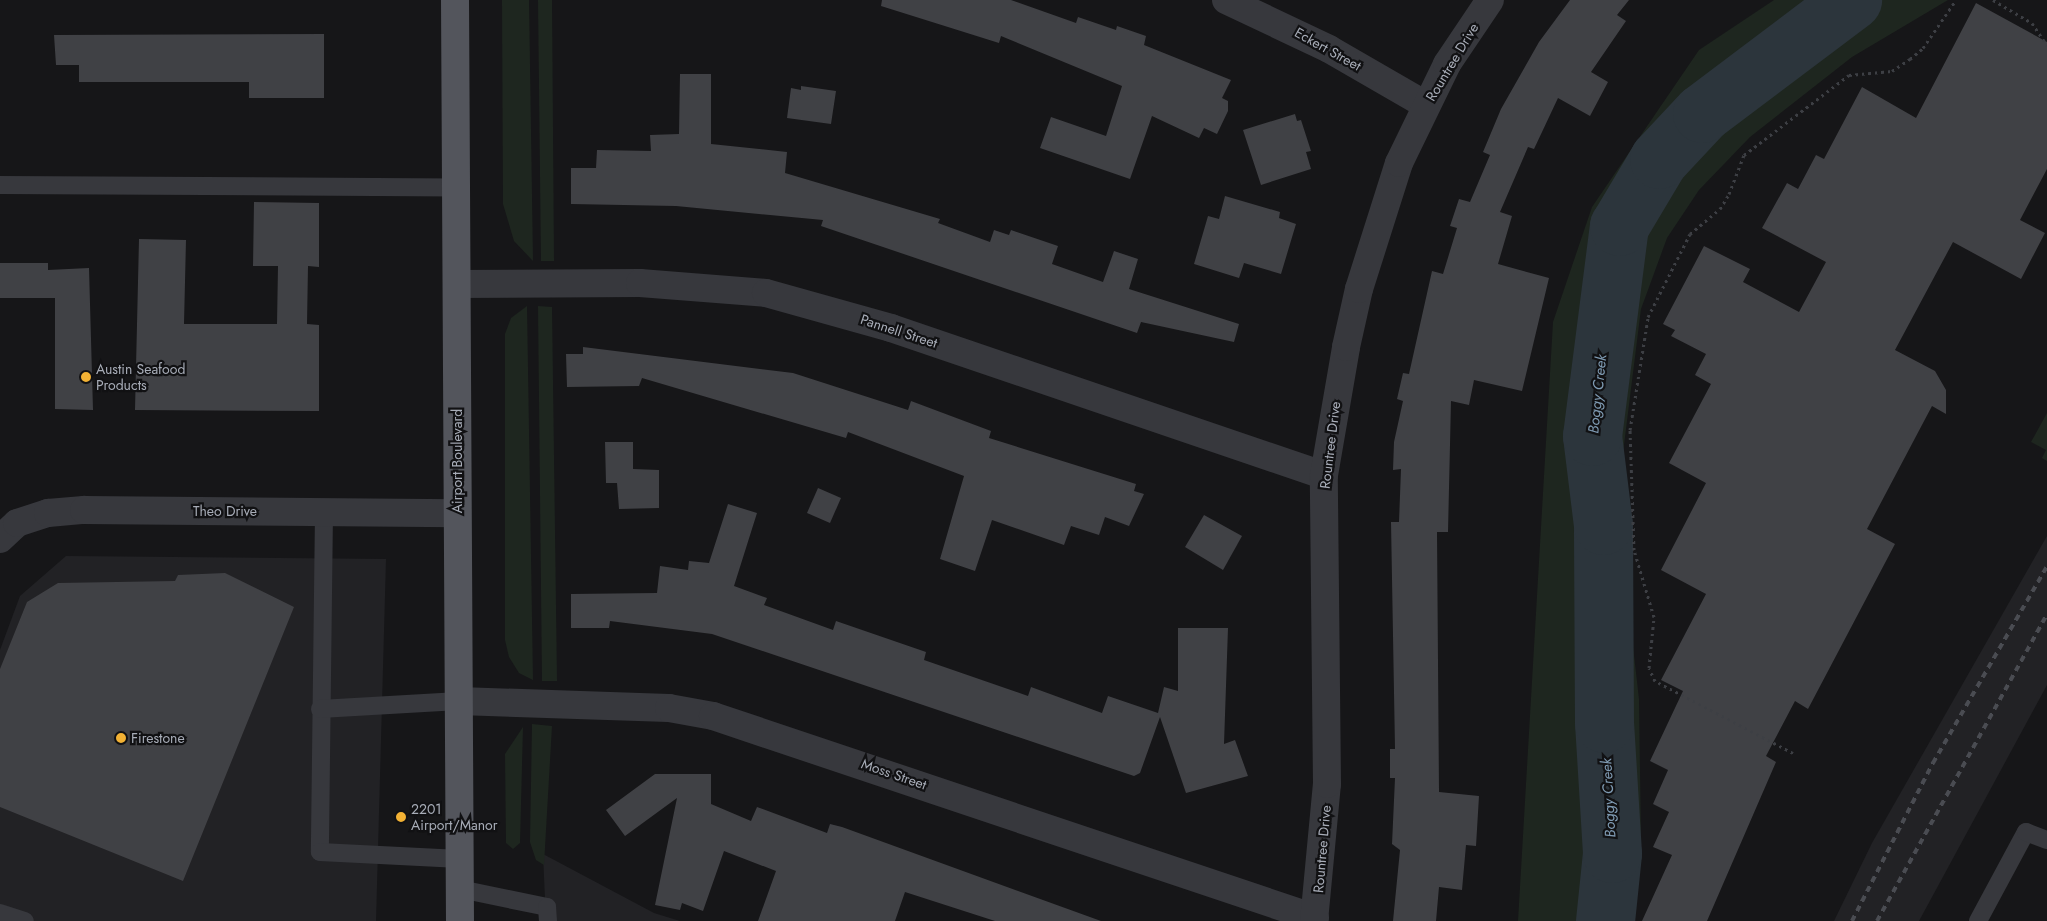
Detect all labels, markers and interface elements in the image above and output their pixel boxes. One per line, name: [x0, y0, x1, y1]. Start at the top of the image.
street label: Rountree Drive: [1422, 20, 1482, 104]
street label: Eckert Street: [1292, 24, 1364, 74]
street label: Pannell Street: [858, 311, 940, 351]
water label: Boggy Creek: [1585, 353, 1611, 435]
place label: Austin Seafood Products: [96, 361, 185, 394]
marker: Austin Seafood Products: [80, 371, 92, 383]
street label: Rountree Drive: [1316, 400, 1344, 490]
street label: Airport Boulevard: [449, 409, 465, 513]
street label: Theo Drive: [193, 503, 257, 519]
place label: Firestone: [131, 730, 185, 746]
marker: Firestone: [115, 732, 127, 744]
street label: Moss Street: [859, 755, 929, 793]
water label: Boggy Creek: [1598, 758, 1620, 838]
place label: 2201 Airport/Manor: [411, 801, 498, 834]
street label: Rountree Drive: [1310, 804, 1334, 894]
marker: 2201 Airport/Manor: [395, 811, 407, 823]

